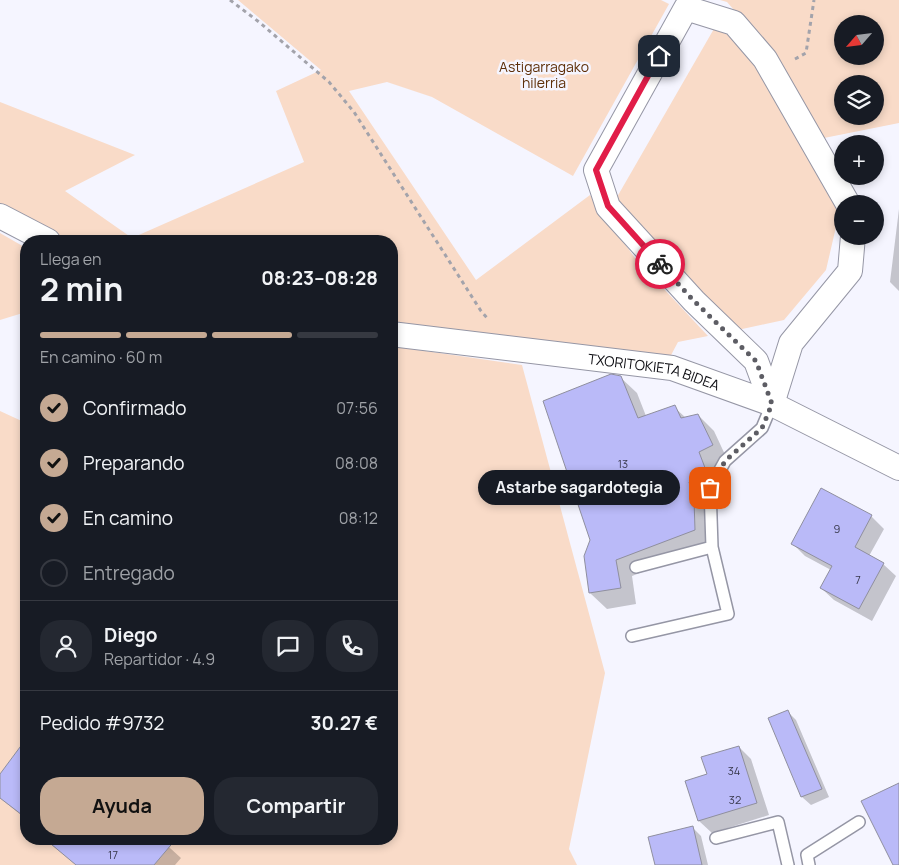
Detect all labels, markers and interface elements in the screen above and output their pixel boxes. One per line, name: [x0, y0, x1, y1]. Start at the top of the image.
north arrow: [834, 15, 884, 65]
map controls: [834, 15, 884, 245]
pin: [638, 35, 680, 77]
icon: home: [645, 42, 673, 70]
park label: Astigarragako hilerria: [499, 57, 589, 92]
button: layers: [834, 75, 884, 125]
button: +: [834, 135, 884, 185]
button: −: [834, 195, 884, 245]
courier: [635, 239, 685, 289]
text: Llega en: [40, 248, 101, 270]
icon: bike: [646, 250, 674, 278]
text: 08:23–08:28: [261, 265, 378, 291]
text: 2 min: [40, 267, 123, 311]
text: En camino · 60 m: [40, 346, 162, 368]
street label: TXORITOKIETA BIDEA: [587, 348, 723, 394]
icon: check: [40, 394, 68, 422]
text: Confirmado: [83, 395, 187, 421]
text: 07:56: [336, 397, 378, 419]
icon: check: [40, 449, 68, 477]
text: Preparando: [83, 450, 185, 476]
text: 08:08: [335, 452, 378, 474]
house number: 13: [618, 456, 628, 471]
pin: [689, 467, 731, 509]
callout: Astarbe sagardotegia: [478, 470, 680, 506]
icon: bag: [696, 474, 724, 502]
text: Astarbe sagardotegia: [495, 476, 663, 498]
icon: check: [40, 504, 68, 532]
text: En camino: [83, 505, 173, 531]
text: 08:12: [339, 507, 378, 529]
house number: 9: [834, 521, 841, 536]
text: Entregado: [83, 560, 175, 586]
house number: 7: [855, 572, 861, 587]
button: person: [40, 620, 92, 672]
button: chat: [262, 620, 314, 672]
button: phone: [326, 620, 378, 672]
text: Diego: [104, 622, 158, 648]
text: Repartidor · 4.9: [104, 648, 215, 670]
text: Pedido #9732: [40, 710, 164, 736]
text: 30.27 €: [310, 710, 378, 736]
house number: 34: [728, 763, 740, 778]
button: Ayuda: [40, 777, 204, 835]
button: Compartir: [214, 777, 378, 835]
house number: 32: [729, 792, 741, 807]
house number: 17: [108, 847, 118, 862]

